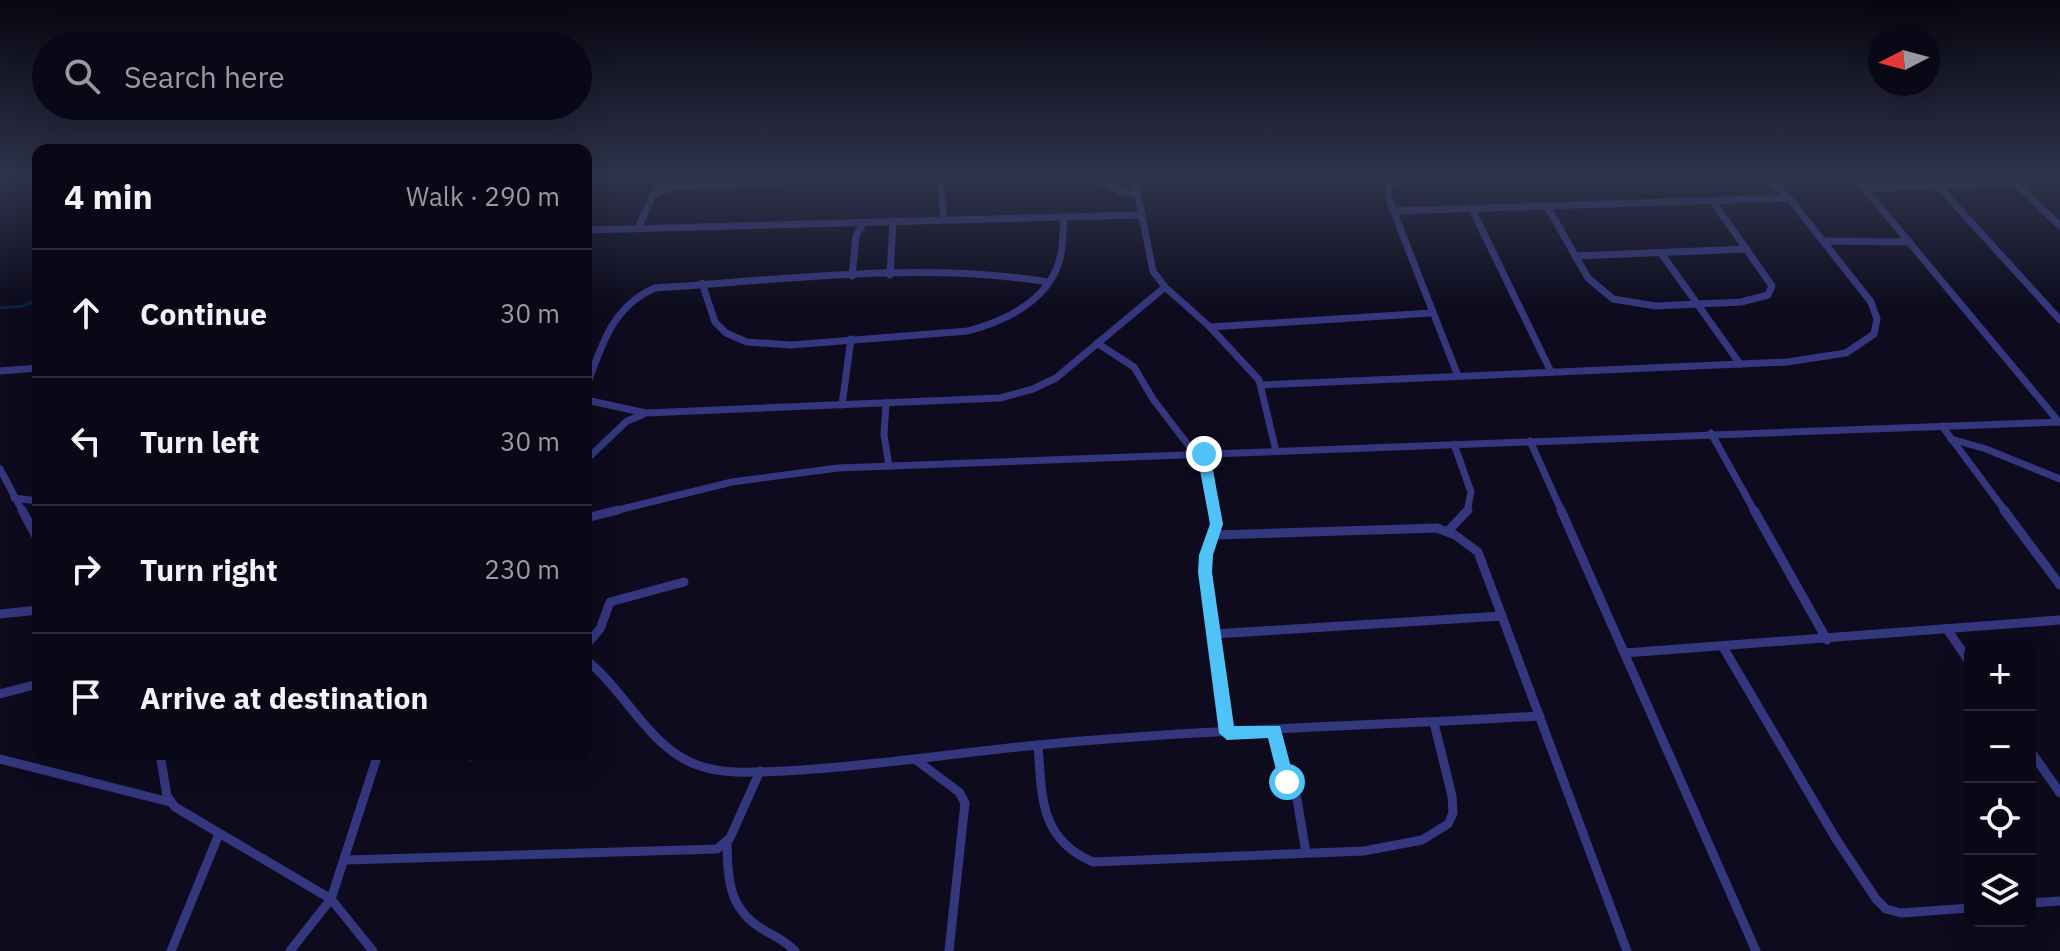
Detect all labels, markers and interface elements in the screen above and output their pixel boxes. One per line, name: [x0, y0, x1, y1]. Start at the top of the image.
north arrow: [1868, 24, 1940, 96]
search box: [32, 32, 592, 120]
icon: search: [60, 54, 104, 98]
text: Search here: [124, 57, 285, 96]
text: 4 min: [64, 174, 153, 218]
text: Walk · 290 m: [406, 179, 560, 213]
icon: ahead: [64, 291, 108, 335]
text: Continue: [140, 294, 267, 333]
text: 30 m: [500, 296, 560, 330]
icon: left: [64, 419, 108, 463]
text: Turn left: [140, 422, 259, 461]
text: 30 m: [500, 424, 560, 458]
route end: [1186, 436, 1222, 472]
icon: right: [64, 547, 108, 591]
text: Turn right: [140, 550, 278, 589]
text: 230 m: [484, 552, 560, 586]
map controls: [1964, 639, 2036, 927]
button: +: [1964, 639, 2036, 711]
icon: arrive: [64, 675, 108, 719]
text: Arrive at destination: [140, 678, 428, 717]
button: −: [1964, 711, 2036, 783]
route start: [1269, 764, 1305, 800]
button: locate: [1964, 783, 2036, 855]
button: layers: [1964, 855, 2036, 927]

